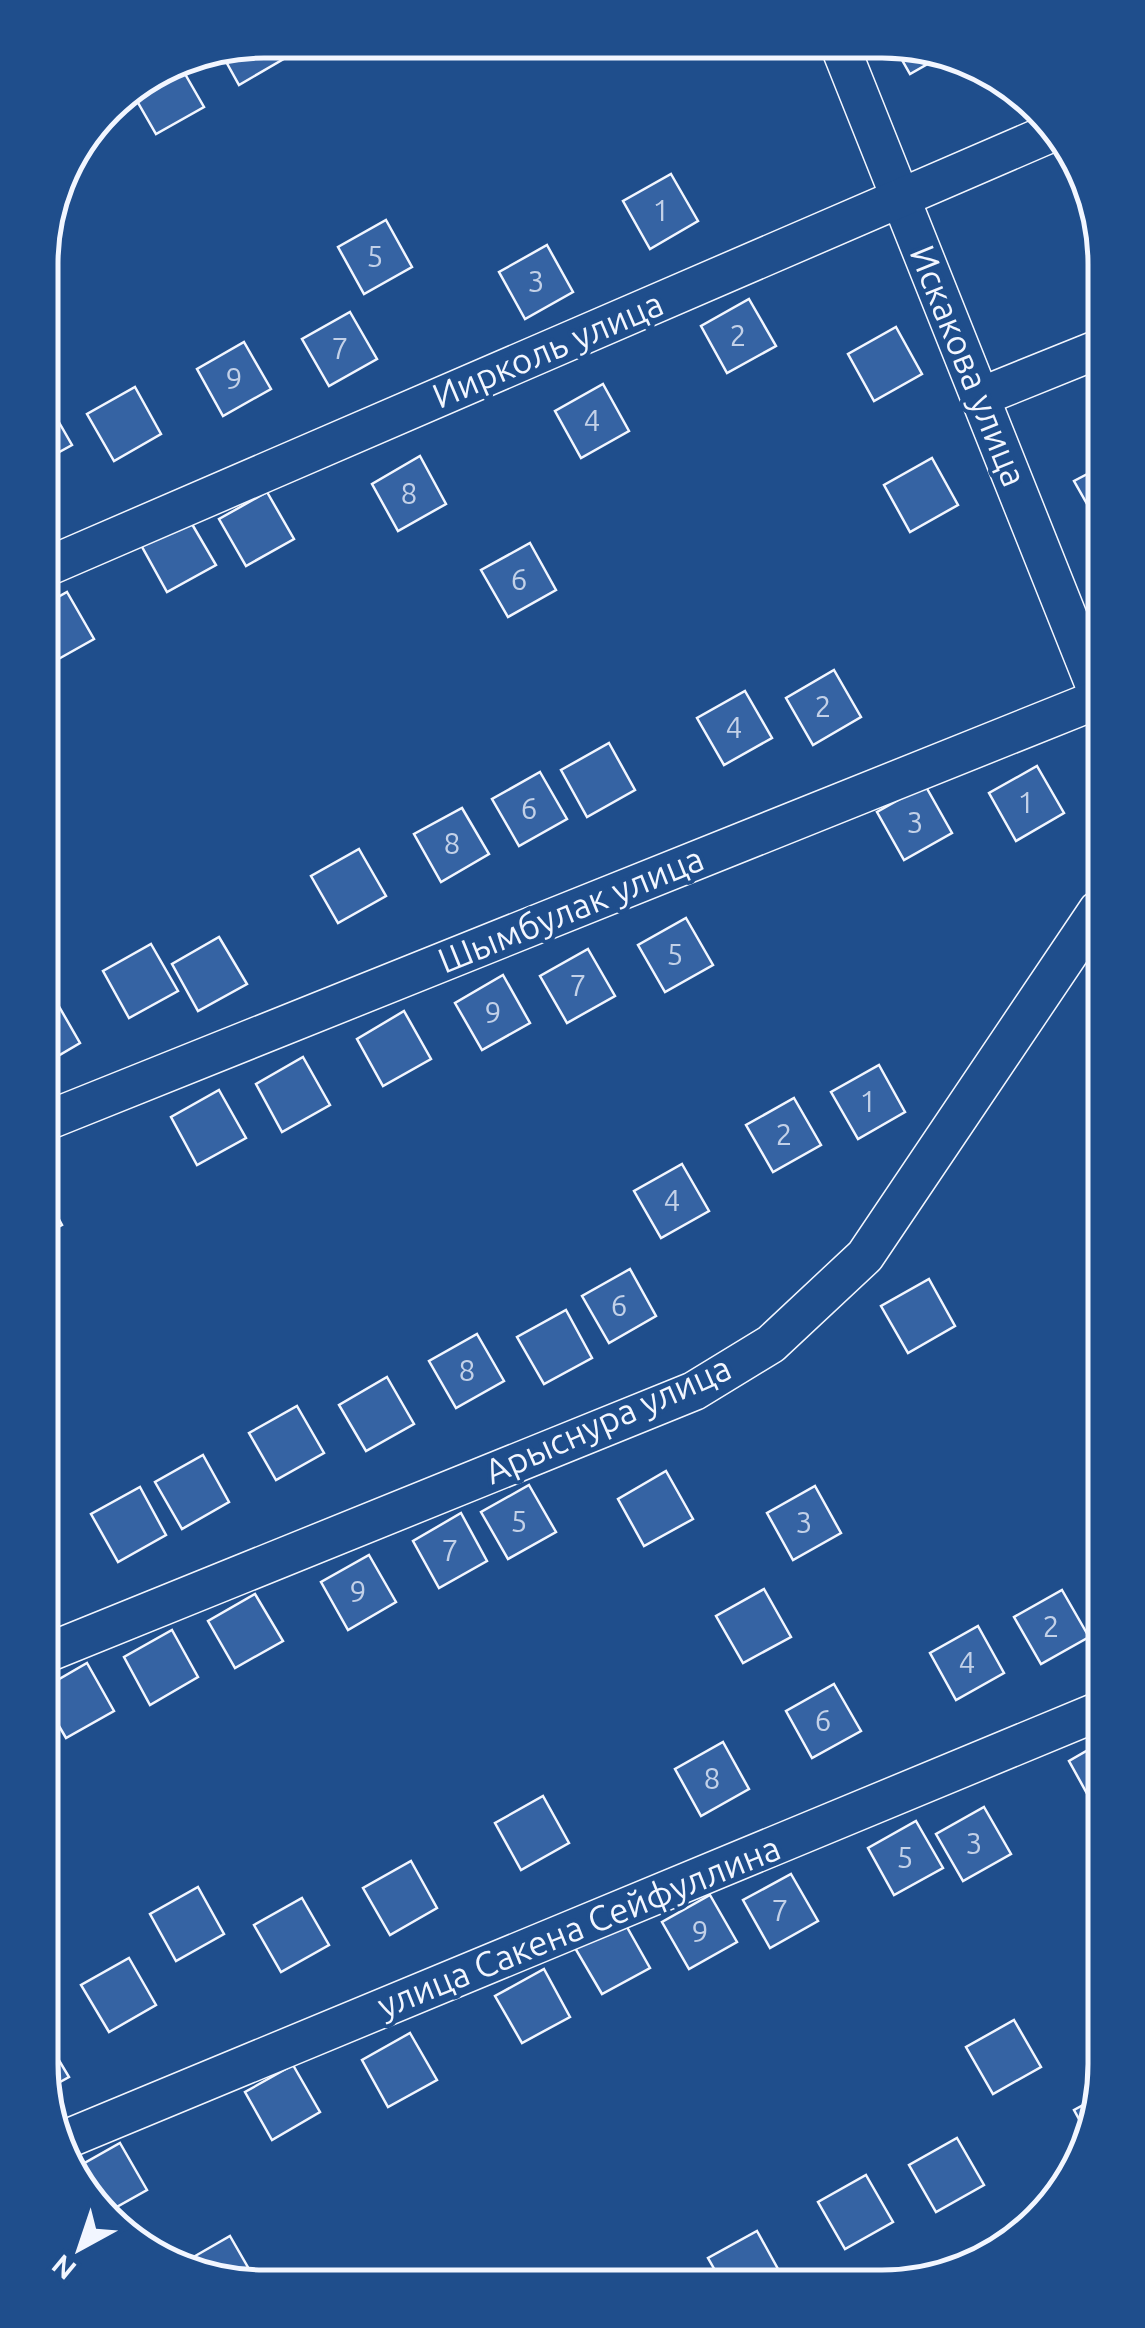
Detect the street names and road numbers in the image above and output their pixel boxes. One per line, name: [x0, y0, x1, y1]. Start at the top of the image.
street label: Искакова улица: [902, 239, 1035, 492]
street label: Иирколь улица: [426, 283, 669, 416]
street label: Шымбулак улица: [432, 838, 709, 981]
street label: Арыснура улица: [478, 1347, 737, 1491]
street label: улица Сакена Сейфуллина: [371, 1827, 786, 2025]

